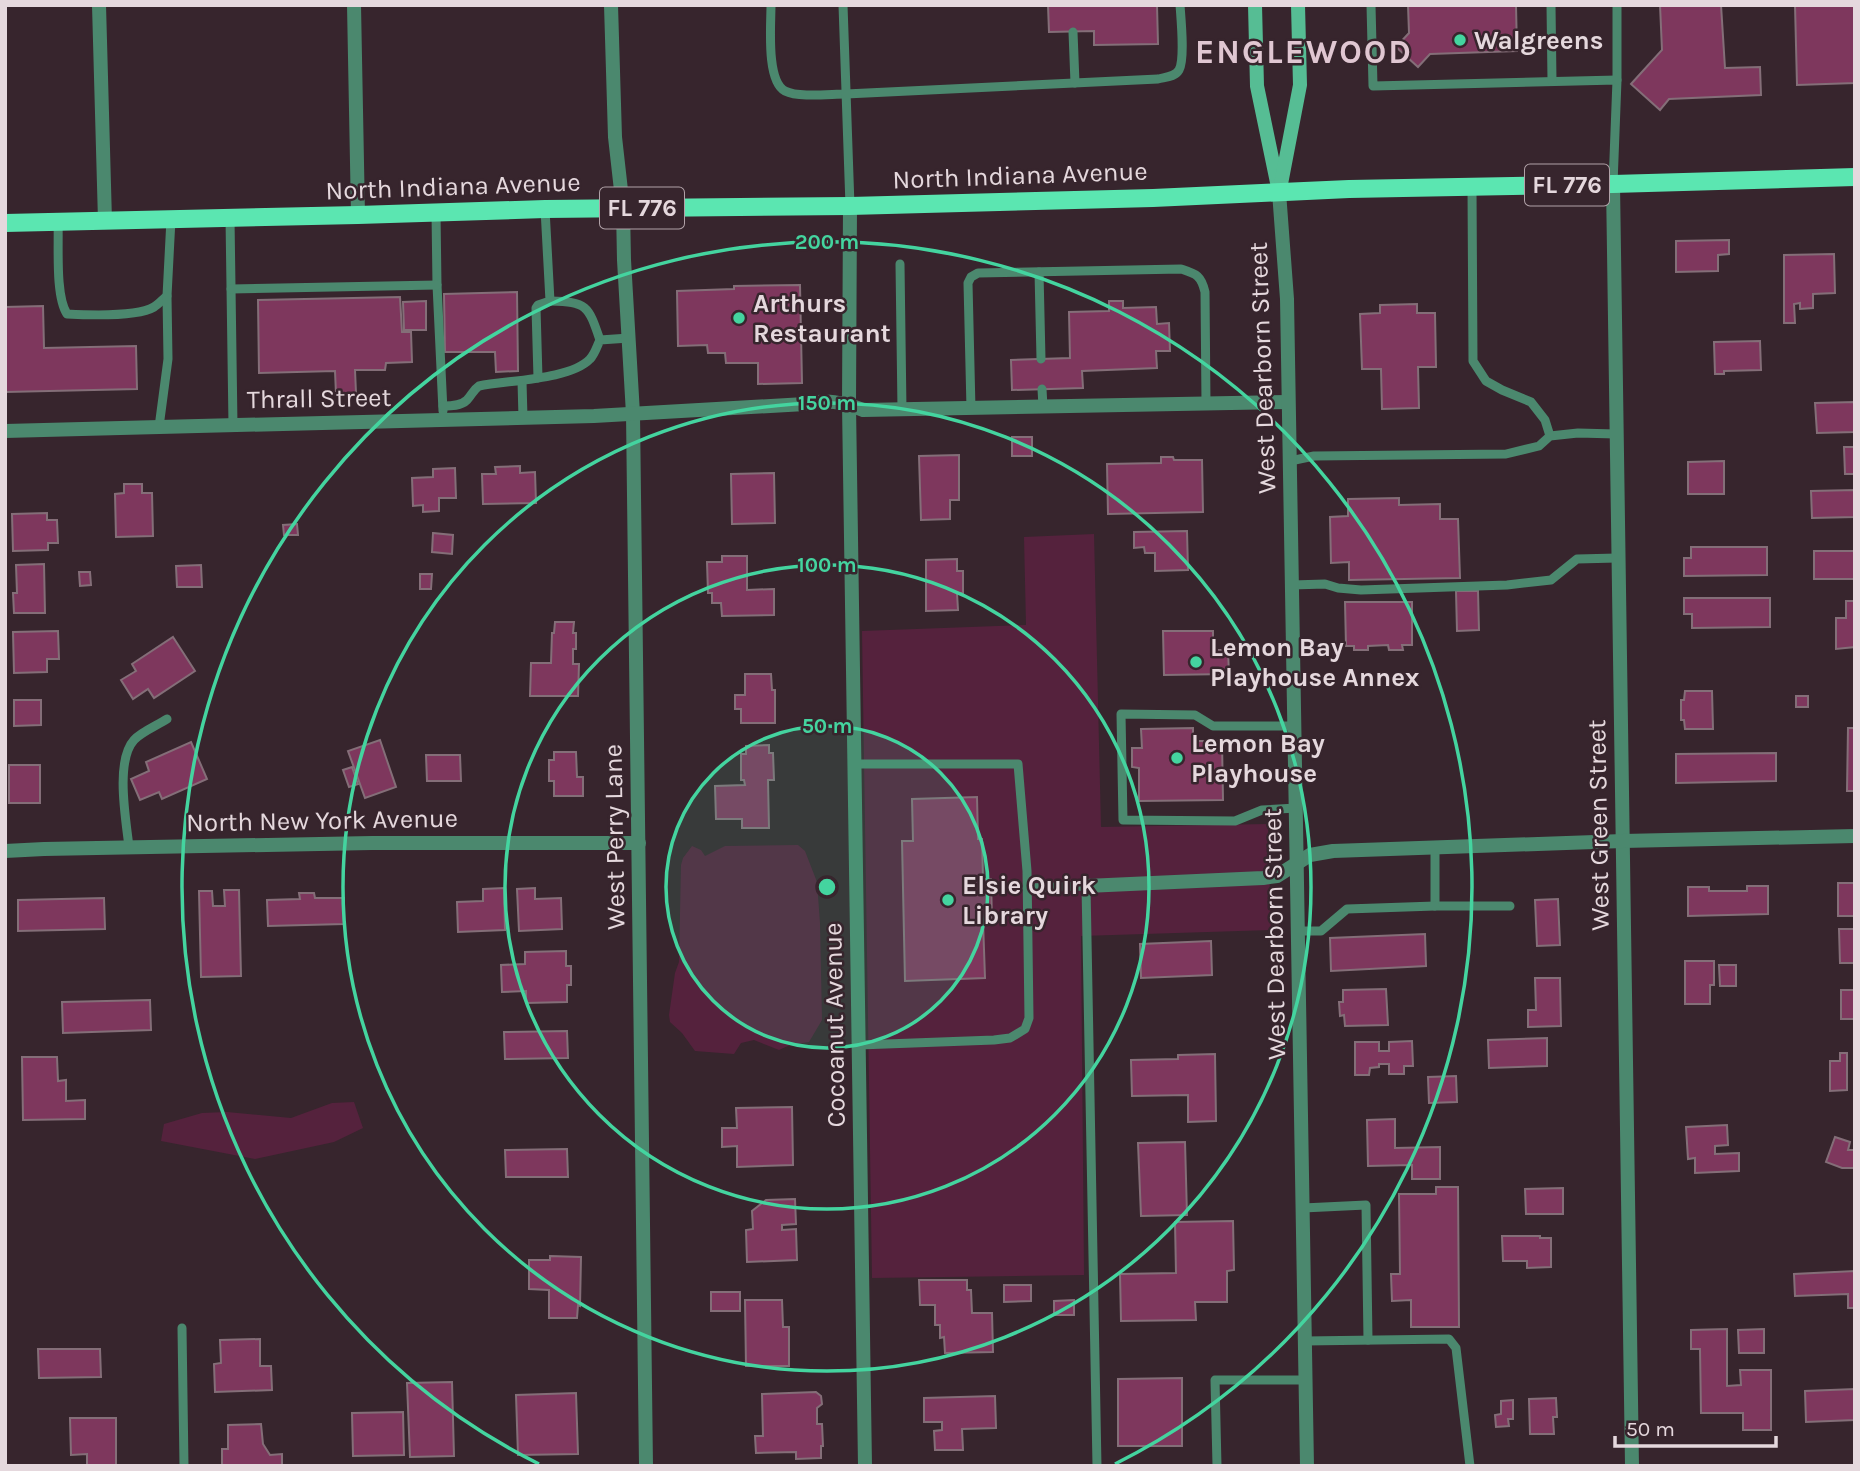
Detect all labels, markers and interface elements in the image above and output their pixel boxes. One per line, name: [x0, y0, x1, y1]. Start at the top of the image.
place label: Walgreens: [1474, 25, 1604, 56]
marker: Walgreens: [1452, 32, 1468, 48]
district label: ENGLEWOOD: [1195, 33, 1413, 71]
street label: North Indiana Avenue: [892, 156, 1148, 195]
road number: FL 776: [1525, 164, 1609, 205]
street label: North Indiana Avenue: [325, 167, 581, 206]
road number: FL 776: [600, 188, 684, 229]
text: 200 m: [795, 230, 859, 254]
street label: West Dearborn Street: [1243, 241, 1282, 494]
place label: Arthurs Restaurant: [753, 288, 891, 349]
marker: Arthurs Restaurant: [731, 310, 747, 326]
street label: Thrall Street: [246, 382, 392, 415]
text: 150 m: [798, 391, 856, 415]
text: 100 m: [797, 553, 857, 577]
place label: Lemon Bay Playhouse Annex: [1210, 632, 1419, 693]
marker: Lemon Bay Playhouse Annex: [1188, 654, 1204, 670]
text: 50 m: [802, 714, 852, 738]
street label: West Green Street: [1581, 719, 1616, 931]
place label: Lemon Bay Playhouse: [1191, 728, 1325, 789]
street label: West Perry Lane: [597, 744, 632, 930]
marker: Lemon Bay Playhouse: [1169, 750, 1185, 766]
street label: North New York Avenue: [186, 803, 458, 838]
street label: West Dearborn Street: [1257, 808, 1292, 1060]
place label: Elsie Quirk Library: [962, 870, 1096, 931]
centre of rings: [815, 875, 839, 899]
marker: Elsie Quirk Library: [940, 892, 956, 908]
street label: Cocoanut Avenue: [817, 922, 852, 1128]
scale bar: [1615, 1404, 1776, 1448]
text: 50 m: [1626, 1417, 1675, 1441]

